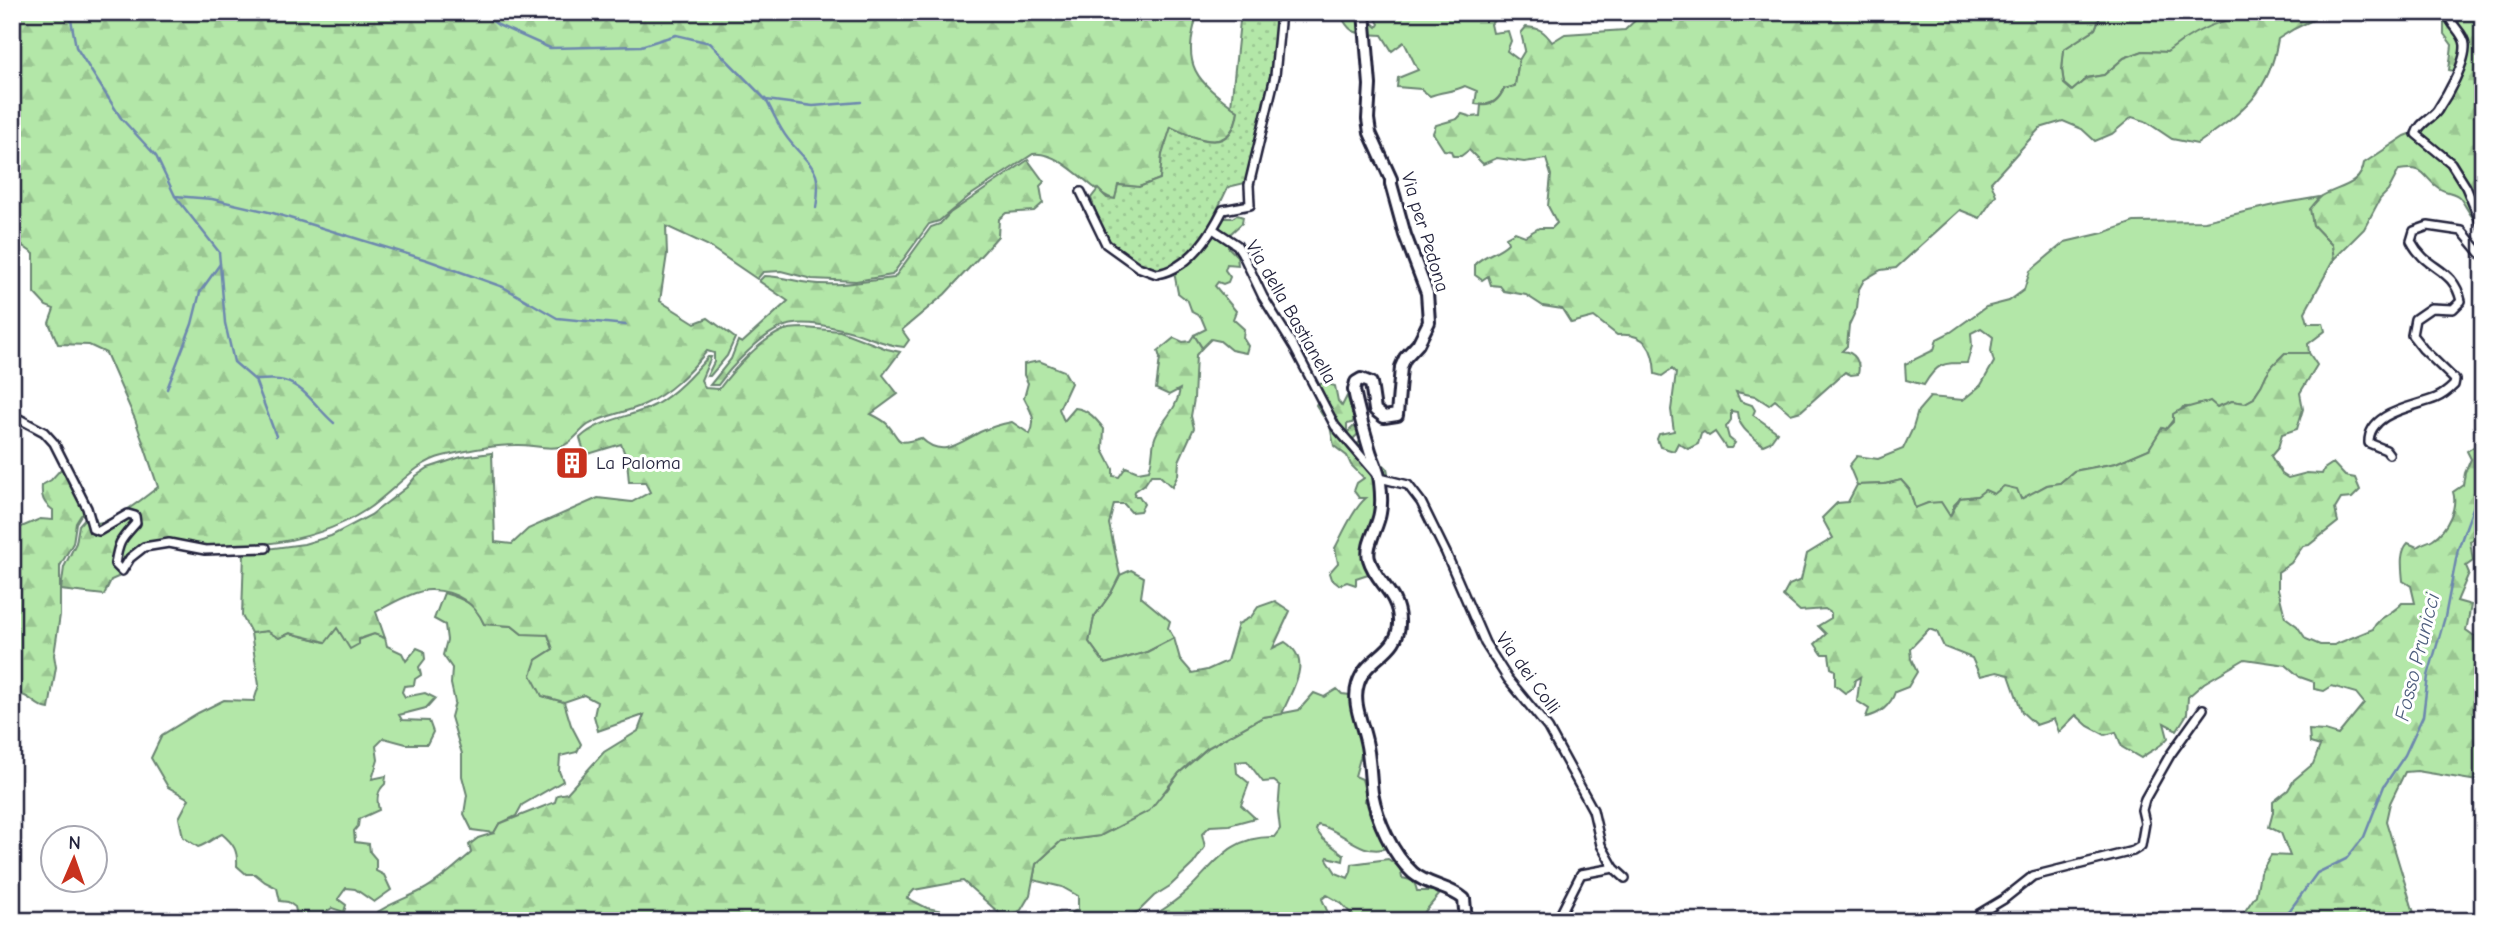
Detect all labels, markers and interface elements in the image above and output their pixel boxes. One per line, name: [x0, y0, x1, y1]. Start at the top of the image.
street label: Via per Pedona: [1396, 170, 1454, 294]
street label: Via della Bastianella: [1241, 236, 1341, 388]
building icon: La Paloma: [553, 444, 591, 482]
place label: La Paloma: [596, 452, 681, 474]
water label: Fosso Prunicci: [2389, 590, 2445, 724]
street label: Via dei Colli: [1491, 628, 1565, 718]
north arrow: [38, 824, 108, 894]
text: N: [68, 832, 81, 854]

